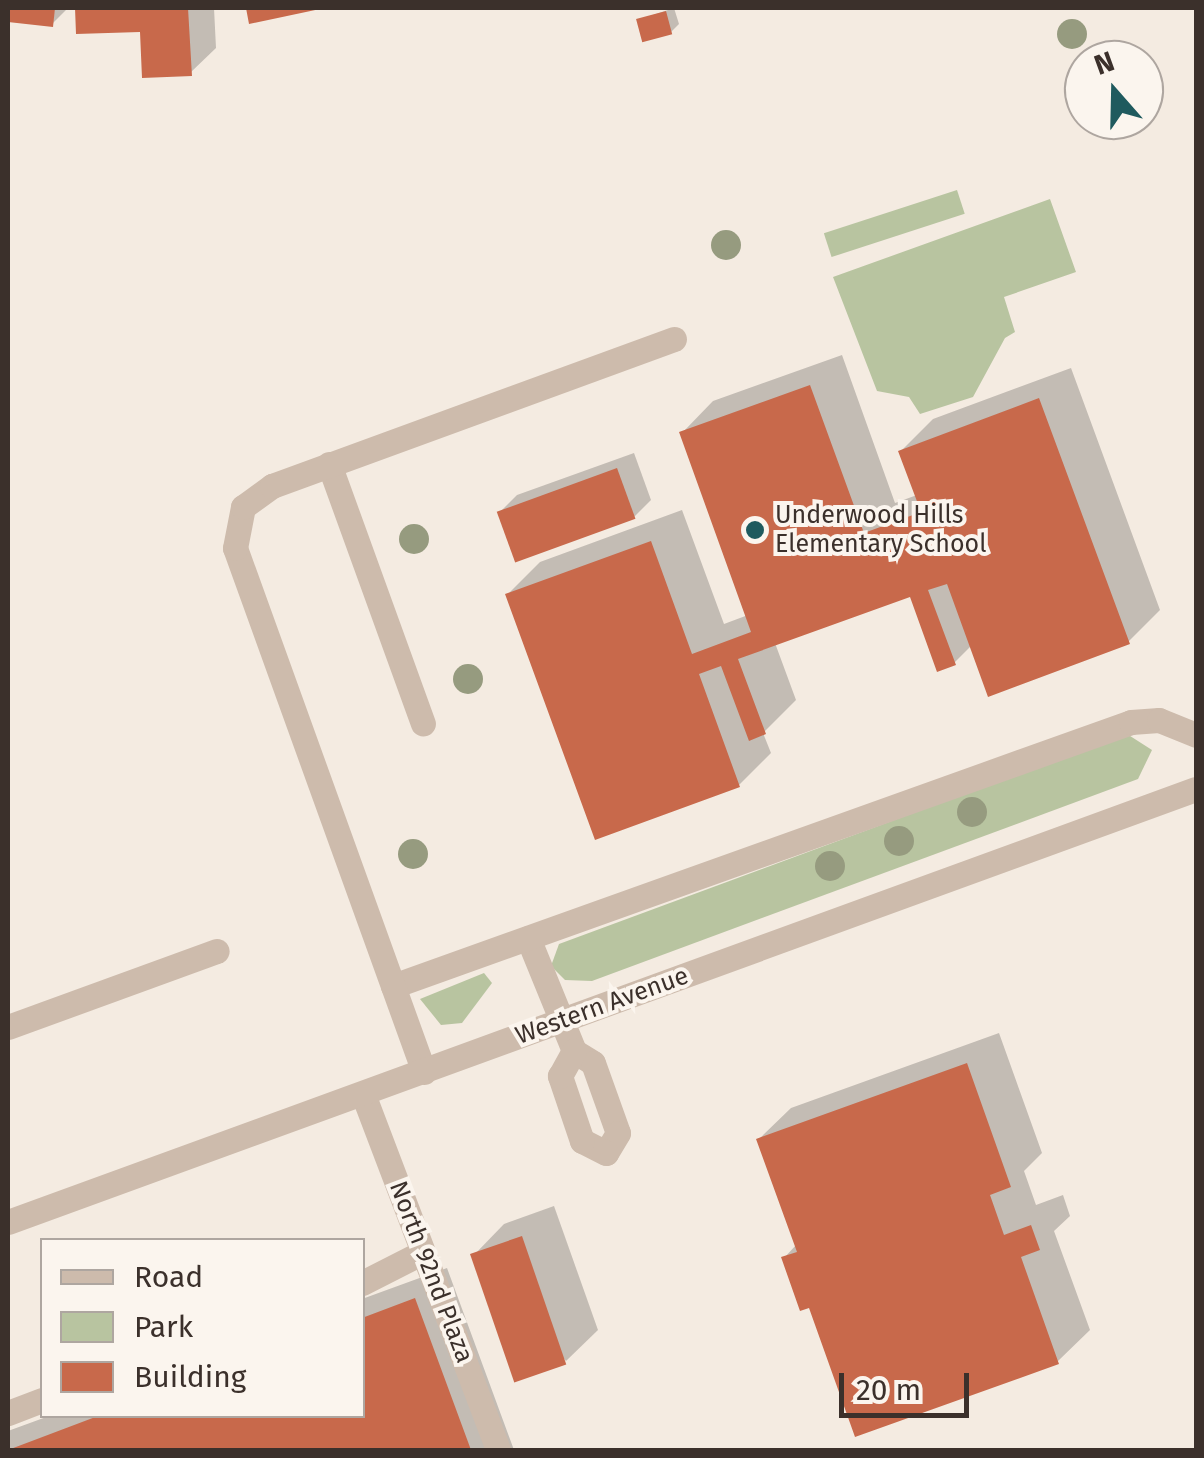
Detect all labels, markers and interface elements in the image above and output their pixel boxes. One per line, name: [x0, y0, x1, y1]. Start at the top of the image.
north arrow: [1064, 40, 1164, 140]
text: N: [1090, 45, 1119, 82]
place label: Underwood Hills Elementary School: [775, 501, 986, 560]
marker: Underwood Hills Elementary School: [744, 519, 766, 541]
street label: Western Avenue: [511, 961, 693, 1051]
street label: North 92nd Plaza: [383, 1177, 479, 1367]
legend: [40, 1238, 365, 1418]
text: Road: [134, 1259, 203, 1295]
text: Park: [134, 1309, 193, 1345]
scale bar: [844, 1353, 974, 1415]
text: Building: [134, 1359, 246, 1395]
text: 20 m: [856, 1372, 921, 1408]

